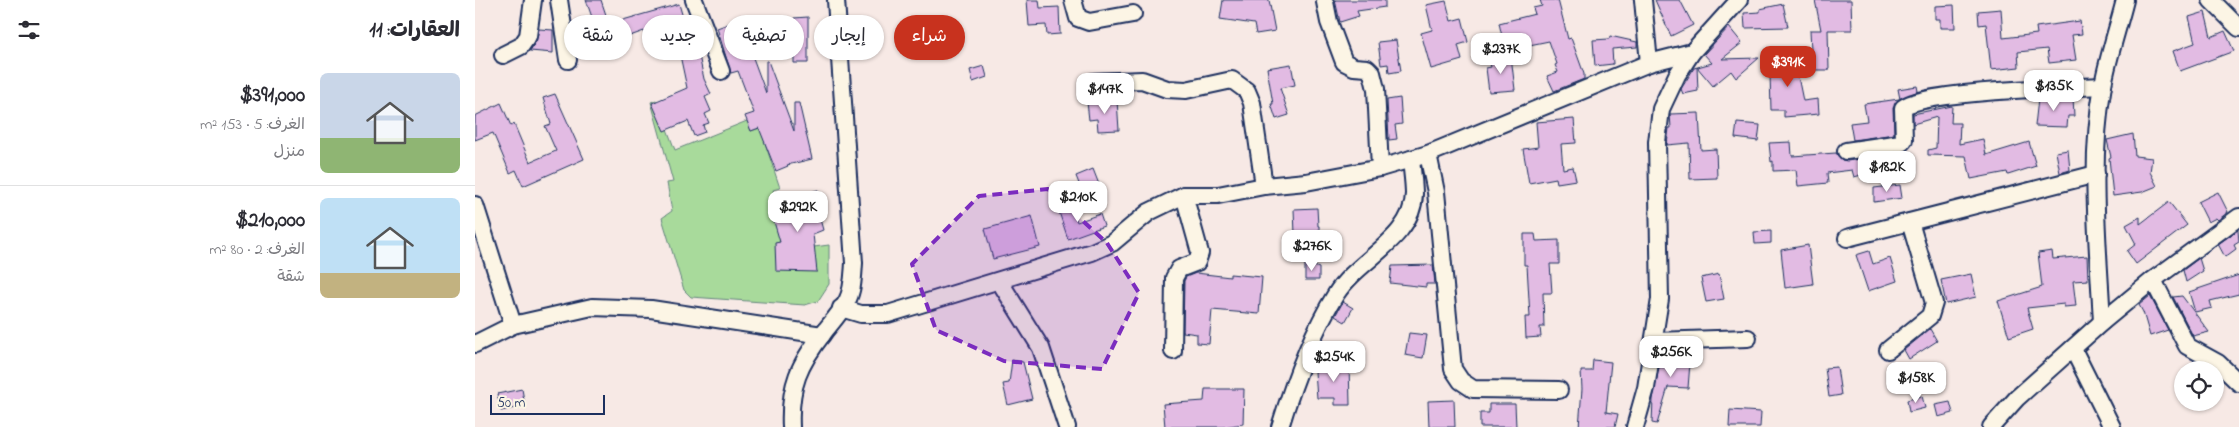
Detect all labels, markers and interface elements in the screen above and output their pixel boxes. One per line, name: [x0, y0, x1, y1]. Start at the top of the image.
chip: شقة: [564, 15, 632, 60]
chip: جديد: [642, 15, 714, 60]
chip: تصفية: [724, 15, 804, 60]
chip: إيجار: [814, 15, 884, 60]
chip: شراء: [894, 15, 965, 60]
icon: filters: [15, 16, 43, 44]
text: العقارات: 11: [369, 16, 460, 46]
pin: $237K: [1466, 32, 1536, 75]
text: $237K: [1482, 37, 1520, 61]
pin: $391K: [1753, 46, 1823, 88]
text: $391K: [1771, 50, 1805, 74]
pin: $135K: [2019, 70, 2089, 112]
pin: $147K: [1070, 72, 1140, 115]
text: $135K: [2035, 74, 2073, 98]
text: $147K: [1087, 77, 1123, 101]
text: $391,000: [240, 81, 305, 111]
icon: home: [360, 93, 420, 153]
text: الغرف: 5 · 153 m²: [200, 113, 305, 137]
text: منزل: [273, 140, 305, 164]
pin: $182K: [1852, 150, 1922, 193]
text: $182K: [1869, 155, 1905, 179]
pin: $210K: [1043, 180, 1113, 223]
text: $210K: [1059, 185, 1097, 209]
pin: $292K: [763, 190, 833, 233]
text: $292K: [779, 195, 817, 219]
text: $210,000: [235, 206, 305, 236]
icon: home: [360, 218, 420, 278]
pin: $276K: [1277, 230, 1347, 272]
text: $276K: [1292, 234, 1332, 258]
text: الغرف: 2 · 80 m²: [209, 238, 305, 262]
text: شقة: [277, 265, 305, 289]
pin: $256K: [1636, 336, 1706, 378]
pin: $254K: [1299, 340, 1369, 383]
text: $256K: [1650, 340, 1692, 364]
text: $254K: [1313, 345, 1355, 369]
map controls: [2174, 361, 2224, 411]
button: locate: [2174, 361, 2224, 411]
pin: $158K: [1881, 362, 1951, 404]
text: $158K: [1897, 366, 1935, 390]
scale bar: [490, 392, 605, 415]
text: 50 m: [497, 393, 525, 414]

